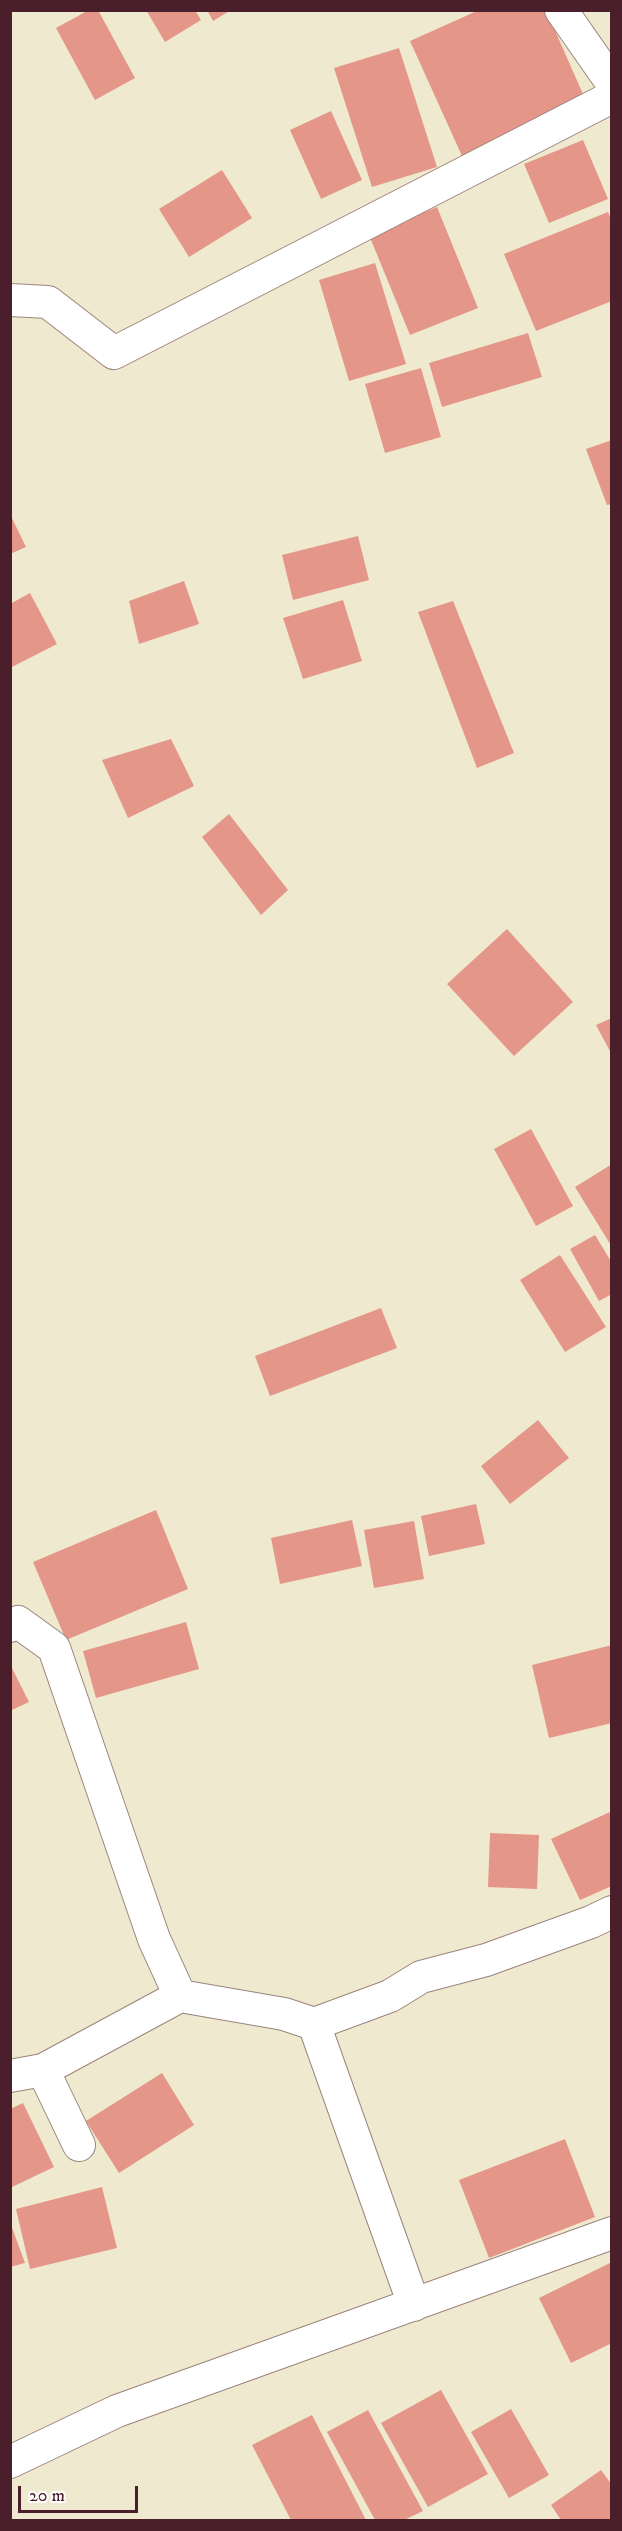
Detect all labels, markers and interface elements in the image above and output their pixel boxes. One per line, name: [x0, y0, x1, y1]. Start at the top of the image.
scale bar: [21, 2474, 141, 2512]
text: 20 m: [29, 2485, 65, 2507]

